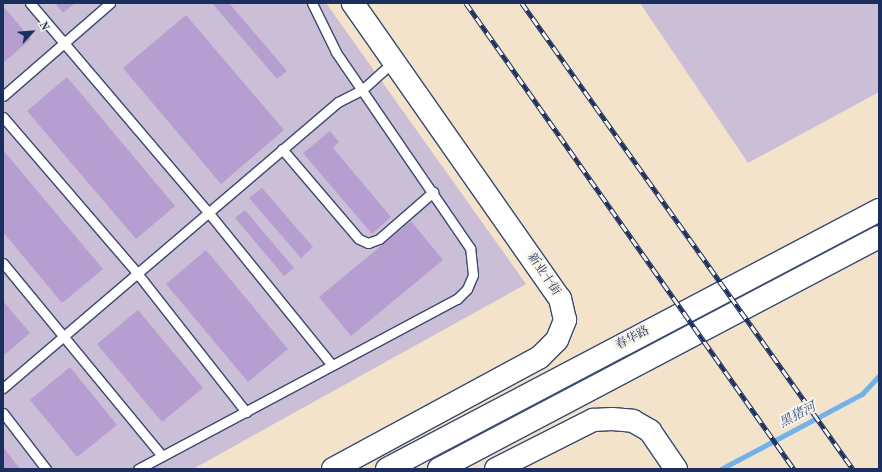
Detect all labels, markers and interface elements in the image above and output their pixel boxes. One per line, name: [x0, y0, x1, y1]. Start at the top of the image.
north arrow: [12, 12, 52, 52]
text: N: [36, 20, 50, 33]
street label: 新业十街: [524, 251, 562, 299]
street label: 春华路: [614, 324, 652, 354]
water label: 黑猪河: [777, 400, 819, 432]

